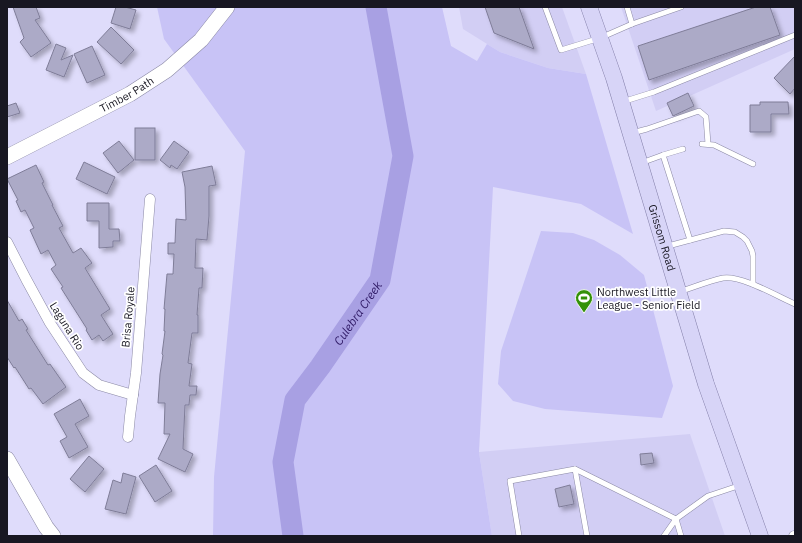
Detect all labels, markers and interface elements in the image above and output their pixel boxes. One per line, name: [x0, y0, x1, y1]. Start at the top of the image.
street label: Timber Path: [97, 73, 156, 115]
street label: Grissom Road: [645, 203, 679, 273]
water label: Culebra Creek: [330, 277, 385, 348]
place label: Northwest Little League - Senior Field: [597, 285, 700, 312]
street label: Brisa Royale: [118, 286, 138, 348]
sports icon: Northwest Little League - Senior Field: [574, 288, 594, 313]
street label: Laguna Rio: [47, 299, 87, 353]

